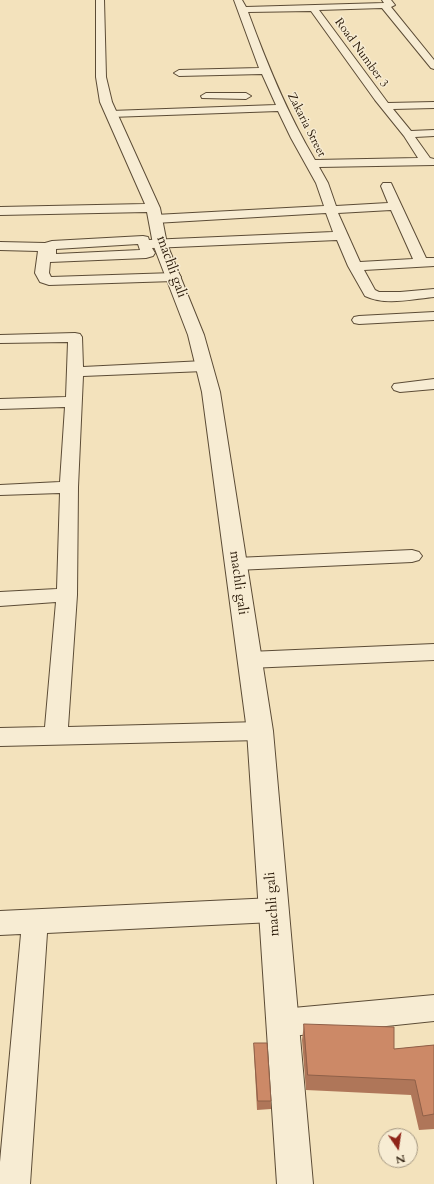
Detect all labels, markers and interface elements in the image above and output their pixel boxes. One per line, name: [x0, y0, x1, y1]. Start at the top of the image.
street label: Road Number 3: [331, 16, 391, 90]
street label: Zakaria Street: [284, 90, 328, 160]
street label: machli gali: [152, 234, 190, 300]
street label: machli gali: [225, 550, 251, 616]
street label: machli gali: [262, 871, 284, 937]
north arrow: [378, 1128, 418, 1168]
text: N: [394, 1151, 407, 1168]

